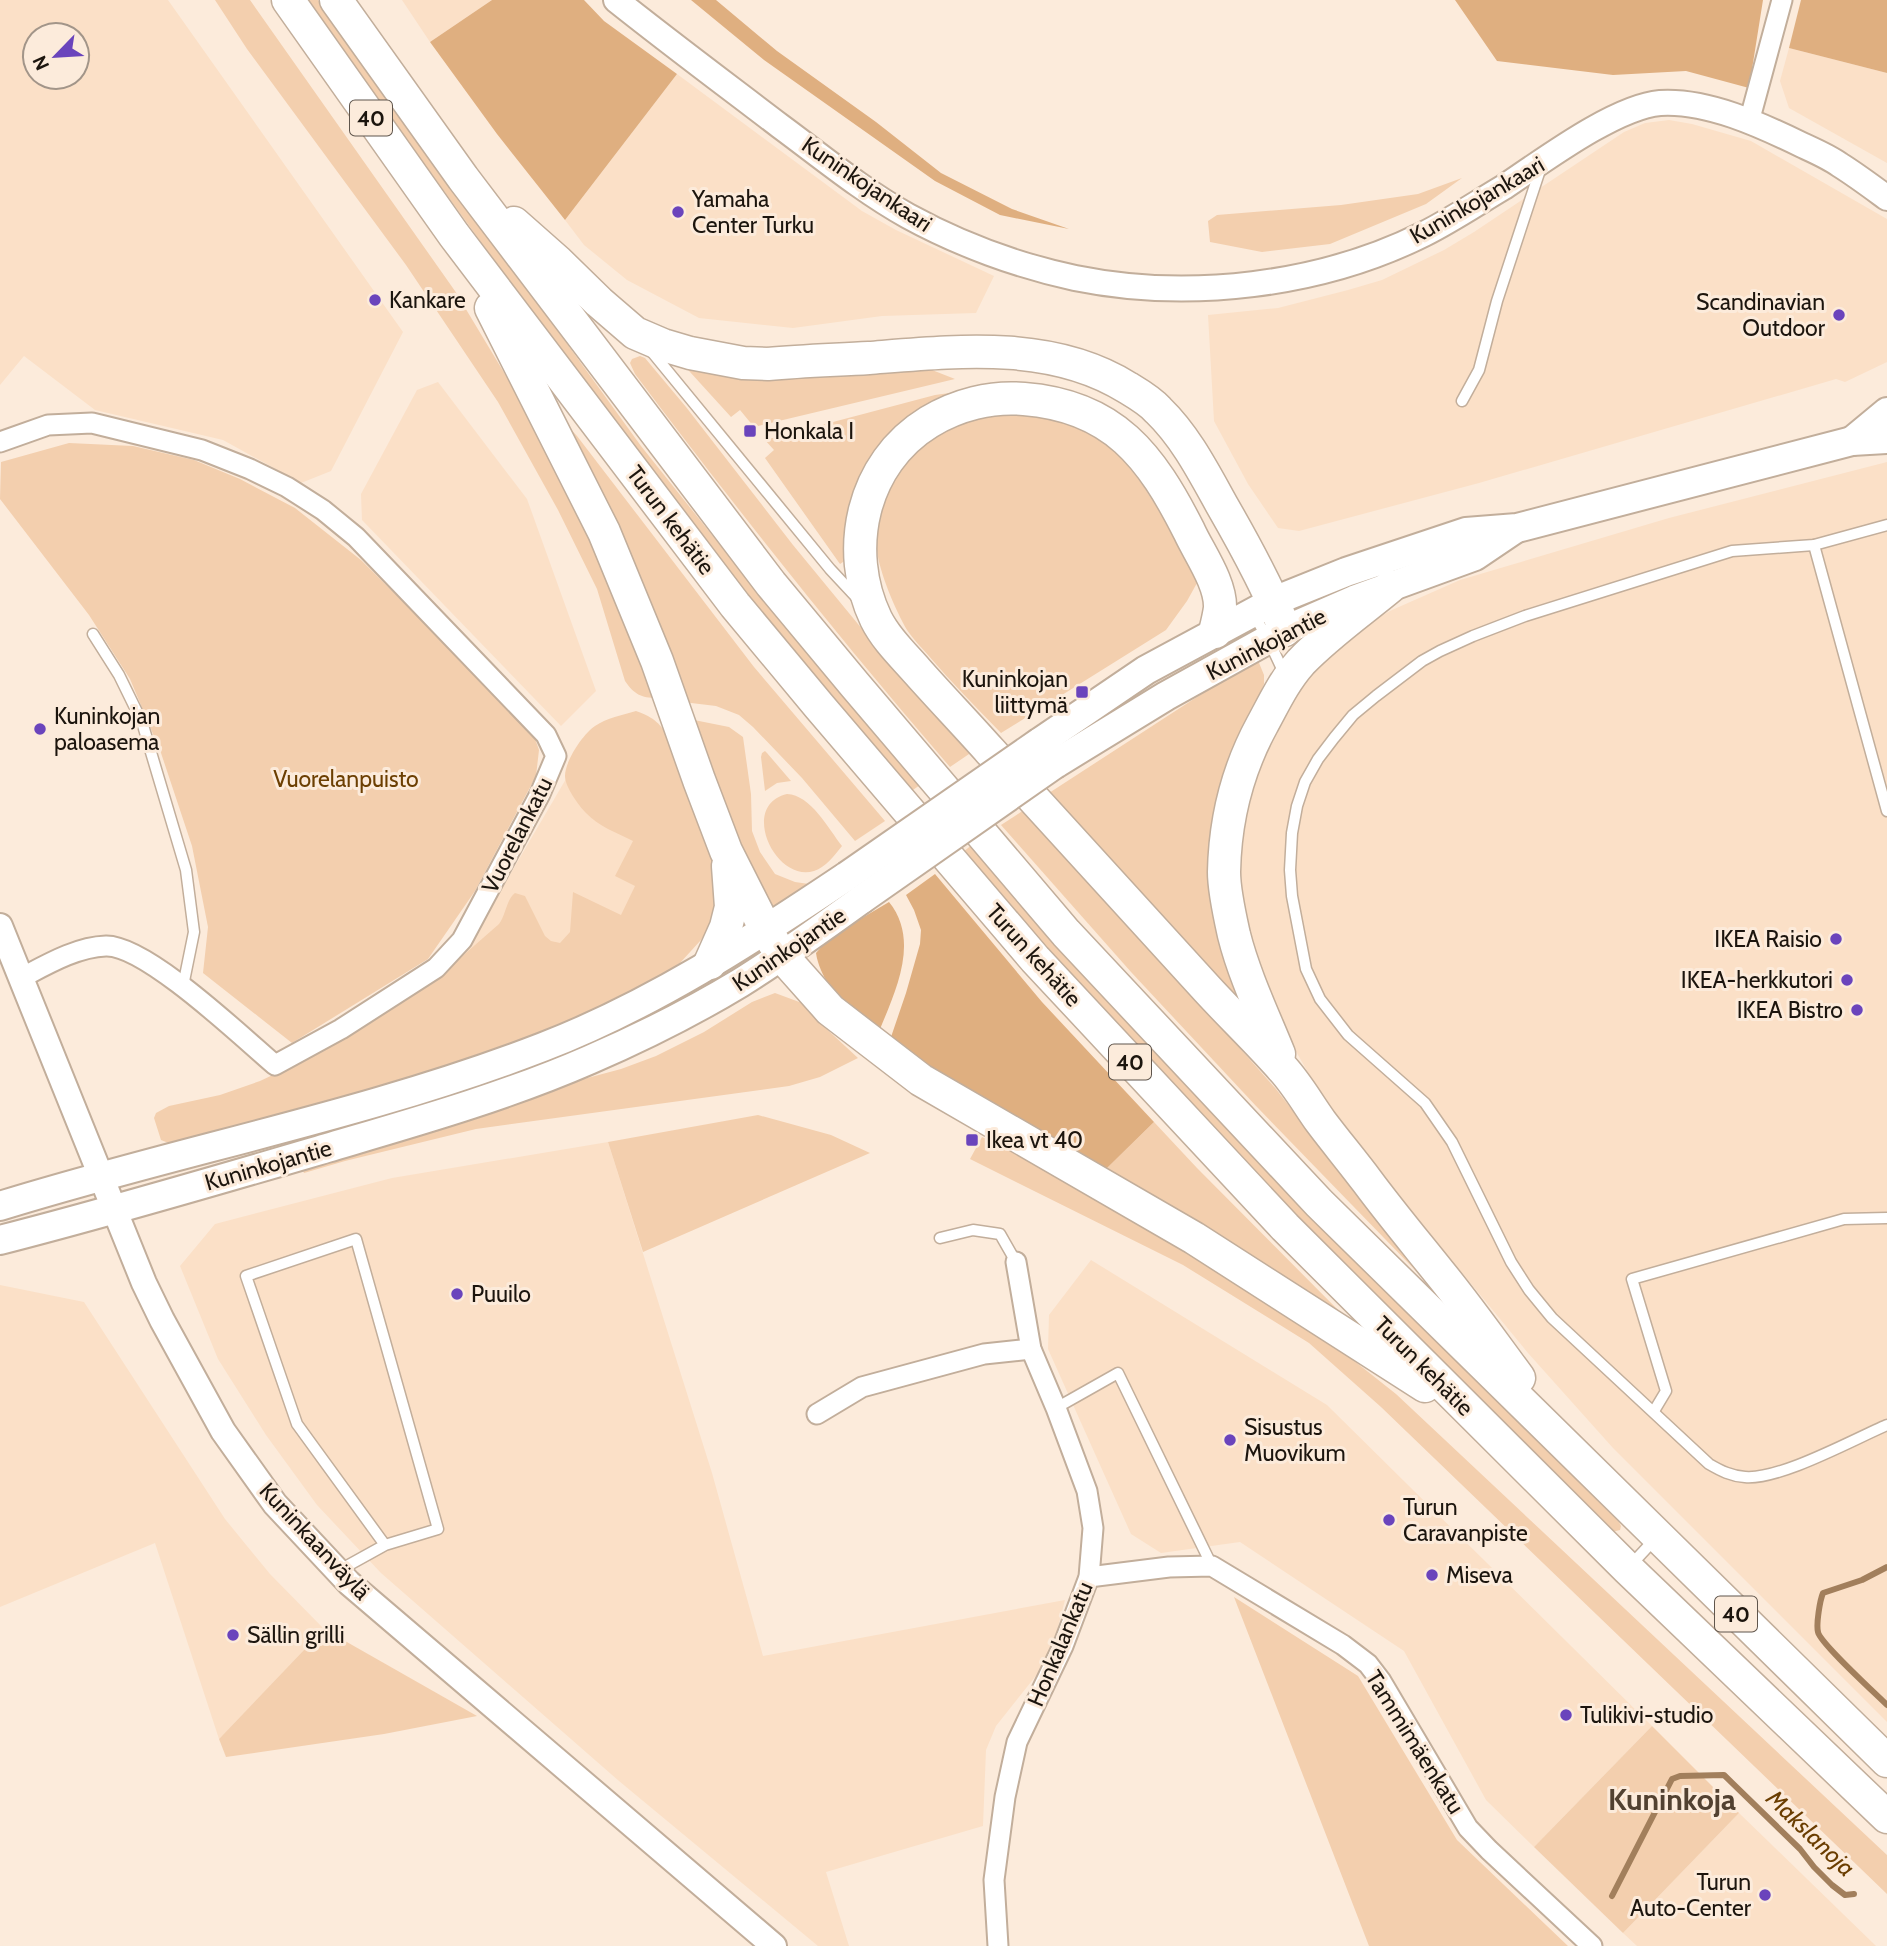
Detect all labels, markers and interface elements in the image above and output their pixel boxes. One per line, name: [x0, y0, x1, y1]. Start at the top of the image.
north arrow: [21, 21, 91, 91]
text: N: [28, 52, 54, 74]
road number: 40: [350, 100, 392, 136]
street label: Kuninkojankaari: [797, 130, 937, 238]
street label: Kuninkojankaari: [1405, 150, 1549, 250]
place label: Yamaha Center Turku: [691, 185, 814, 239]
marker: Yamaha Center Turku: [670, 204, 686, 220]
place label: Kankare: [389, 286, 466, 314]
place label: Scandinavian Outdoor: [1696, 288, 1826, 342]
marker: Kankare: [367, 292, 383, 308]
marker: Scandinavian Outdoor: [1831, 307, 1847, 323]
place label: Honkala I: [764, 417, 854, 445]
marker: Honkala I: [742, 423, 758, 439]
street label: Turun kehätie: [621, 460, 721, 580]
street label: Kuninkojantie: [1201, 602, 1331, 686]
place label: Kuninkojan liittymä: [962, 665, 1068, 719]
marker: Kuninkojan liittymä: [1074, 684, 1090, 700]
place label: Kuninkojan paloasema: [54, 702, 160, 756]
marker: Kuninkojan paloasema: [32, 721, 48, 737]
park label: Vuorelanpuisto: [273, 765, 419, 793]
street label: Vuorelankatu: [476, 772, 558, 898]
street label: Turun kehätie: [980, 898, 1088, 1012]
street label: Kuninkojantie: [727, 901, 851, 997]
place label: IKEA Raisio: [1714, 925, 1822, 953]
marker: IKEA Raisio: [1828, 931, 1844, 947]
place label: IKEA-herkkutori: [1681, 966, 1833, 994]
marker: IKEA-herkkutori: [1839, 972, 1855, 988]
place label: IKEA Bistro: [1737, 996, 1843, 1024]
marker: IKEA Bistro: [1849, 1002, 1865, 1018]
road number: 40: [1109, 1044, 1151, 1080]
place label: Ikea vt 40: [986, 1126, 1083, 1154]
marker: Ikea vt 40: [964, 1132, 980, 1148]
street label: Kuninkojantie: [201, 1133, 335, 1196]
place label: Puuilo: [471, 1280, 531, 1308]
marker: Puuilo: [449, 1286, 465, 1302]
street label: Turun kehätie: [1369, 1311, 1480, 1422]
place label: Sisustus Muovikum: [1244, 1413, 1346, 1467]
marker: Sisustus Muovikum: [1222, 1432, 1238, 1448]
street label: Kuninkaanväylä: [254, 1477, 376, 1605]
place label: Turun Caravanpiste: [1403, 1493, 1528, 1547]
marker: Turun Caravanpiste: [1381, 1512, 1397, 1528]
place label: Miseva: [1446, 1561, 1513, 1589]
marker: Miseva: [1424, 1567, 1440, 1583]
street label: Honkalankatu: [1021, 1577, 1099, 1711]
road number: 40: [1715, 1596, 1757, 1632]
place label: Sällin grilli: [247, 1621, 345, 1649]
marker: Sällin grilli: [225, 1627, 241, 1643]
street label: Tammimäenkatu: [1360, 1665, 1470, 1819]
place label: Tulikivi-studio: [1580, 1701, 1713, 1729]
marker: Tulikivi-studio: [1558, 1707, 1574, 1723]
district label: Kuninkoja: [1608, 1781, 1736, 1818]
water label: Makslanoja: [1760, 1783, 1861, 1882]
place label: Turun Auto-Center: [1630, 1868, 1752, 1922]
marker: Turun Auto-Center: [1757, 1887, 1773, 1903]

